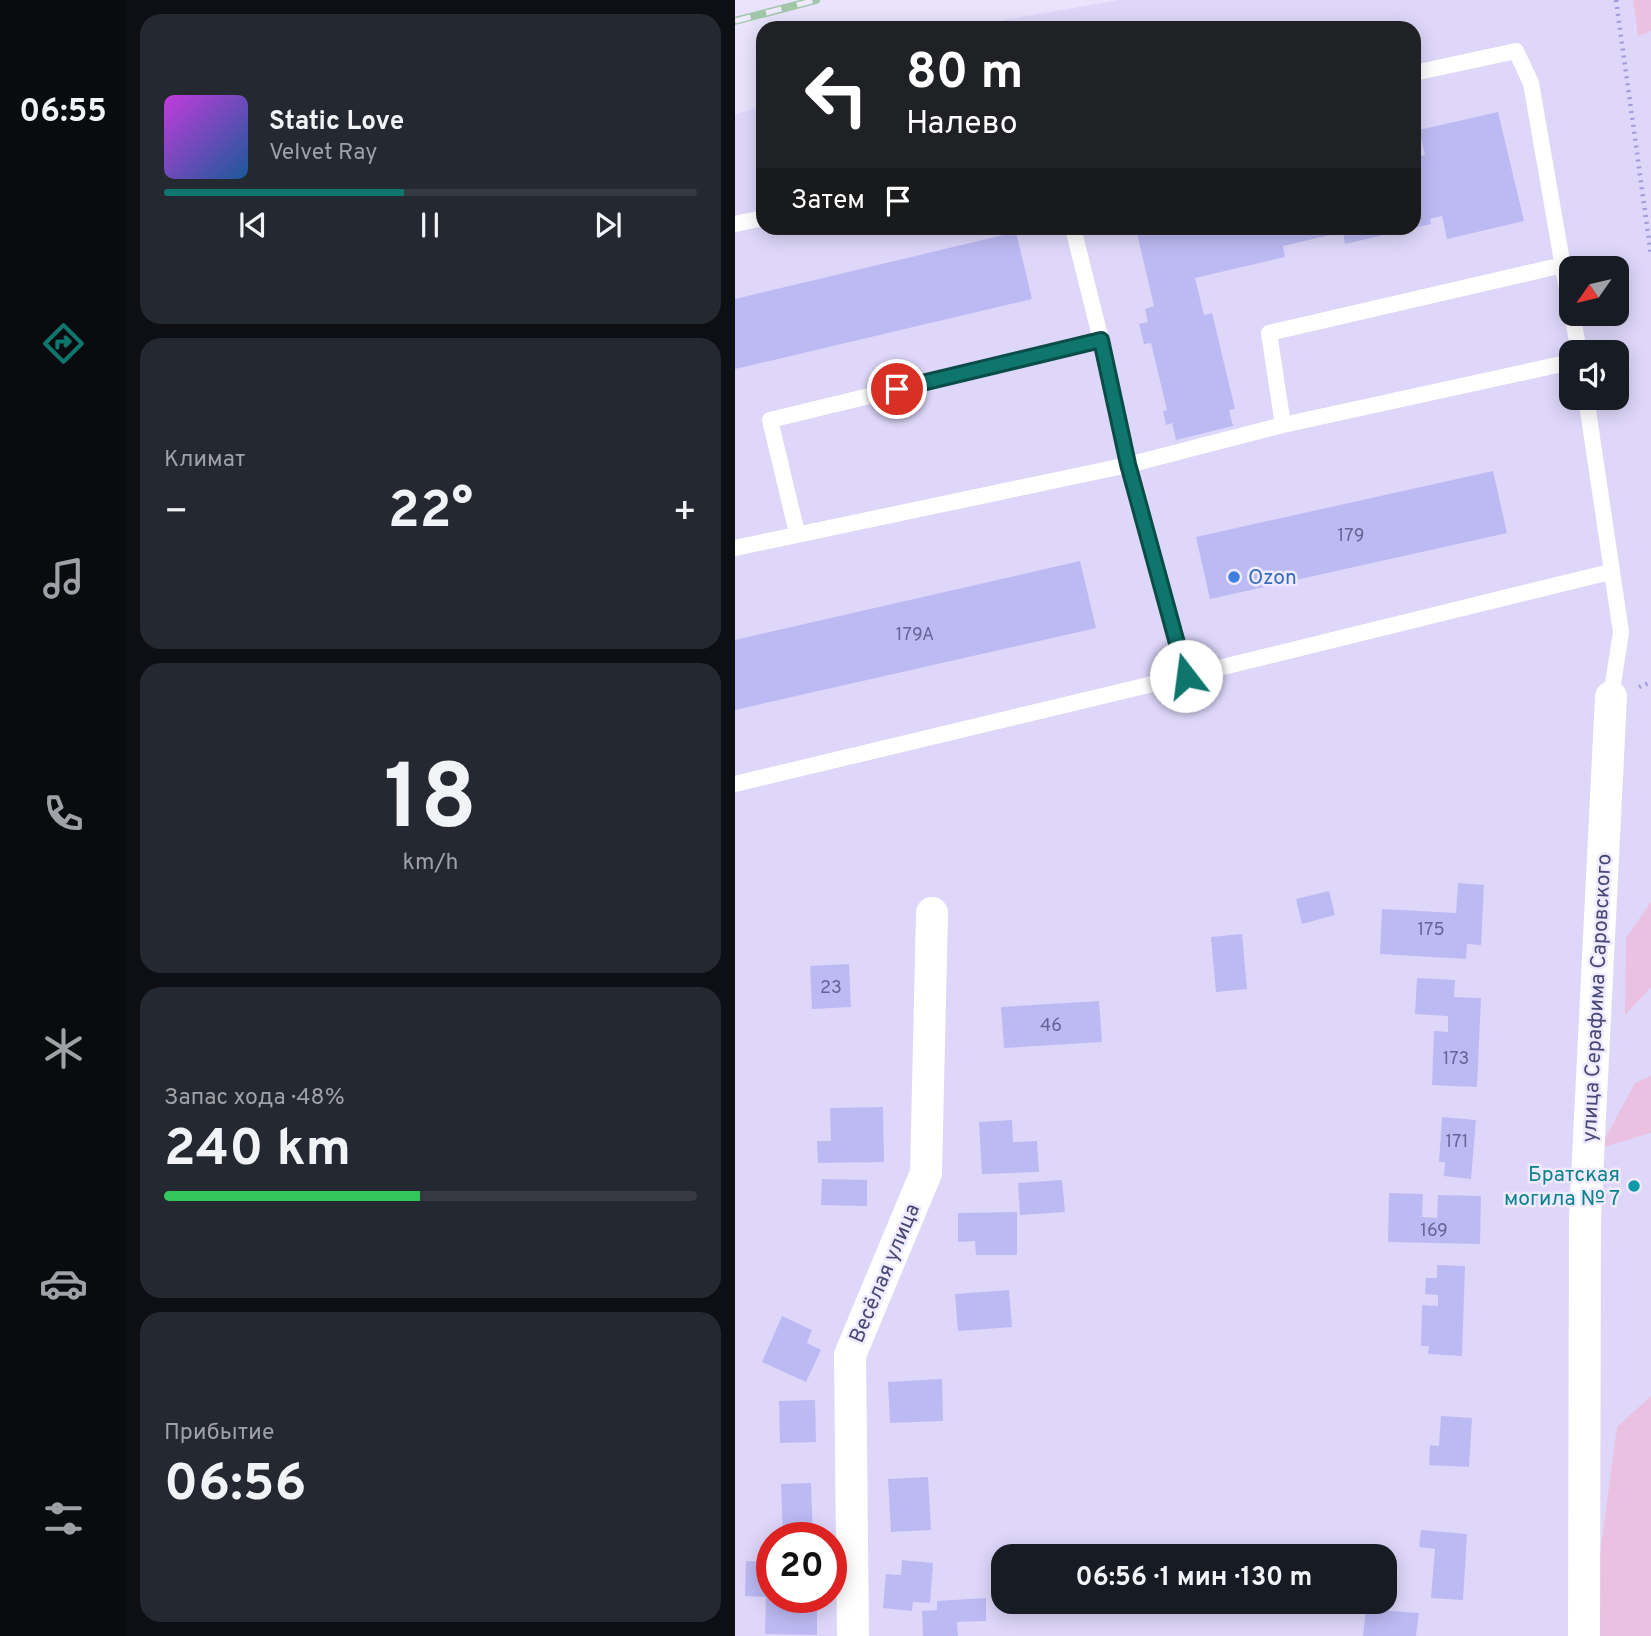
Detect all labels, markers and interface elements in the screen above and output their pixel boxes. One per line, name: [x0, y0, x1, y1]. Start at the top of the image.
text: 80 m: [906, 44, 1023, 106]
icon: left: [791, 49, 882, 140]
text: 06:55: [19, 93, 107, 133]
text: Налево: [906, 105, 1018, 145]
text: Static Love: [269, 106, 404, 139]
text: Velvet Ray: [269, 139, 377, 168]
icon: arrive: [879, 182, 917, 220]
text: Затем: [791, 185, 865, 218]
icon: previous: [234, 206, 272, 244]
icon: pause: [411, 206, 449, 244]
icon: next: [589, 206, 627, 244]
north arrow: [1559, 256, 1629, 326]
map controls: [1559, 256, 1629, 410]
icon: directions: [39, 319, 88, 368]
button: sound: [1559, 340, 1629, 410]
pin: [867, 359, 927, 419]
icon: arrive: [878, 370, 916, 408]
text: Климат: [164, 446, 245, 475]
text: 22°: [388, 480, 473, 546]
text: −: [164, 489, 189, 538]
text: +: [672, 489, 697, 538]
house number: 179: [1338, 525, 1364, 548]
icon: music: [39, 554, 88, 603]
place label: Ozon: [1248, 565, 1297, 592]
marker: Ozon: [1226, 569, 1242, 585]
house number: 179А: [896, 624, 934, 647]
position arrow: [1149, 639, 1223, 713]
text: 18: [384, 746, 477, 861]
icon: phone: [39, 789, 88, 838]
text: km/h: [403, 849, 458, 878]
street label: улица Серафима Саровского: [1576, 853, 1619, 1143]
house number: 175: [1417, 919, 1445, 942]
house number: 23: [820, 977, 842, 1000]
house number: 46: [1040, 1015, 1062, 1038]
icon: climate: [39, 1024, 88, 1073]
house number: 173: [1443, 1048, 1469, 1071]
text: Запас хода · 48%: [164, 1084, 345, 1113]
text: 240 km: [164, 1118, 351, 1184]
house number: 171: [1445, 1131, 1469, 1154]
place label: Братская могила № 7: [1504, 1162, 1620, 1213]
marker: Братская могила № 7: [1626, 1178, 1642, 1194]
street label: Весёлая улица: [844, 1200, 927, 1347]
house number: 169: [1420, 1220, 1448, 1243]
icon: car: [39, 1259, 88, 1308]
text: Прибытие: [164, 1419, 274, 1448]
text: 06:56: [164, 1453, 307, 1519]
icon: filters: [39, 1494, 88, 1543]
speed limit sign: 20: [756, 1522, 847, 1613]
text: 06:56 · 1 мин · 130 m: [1076, 1562, 1312, 1595]

